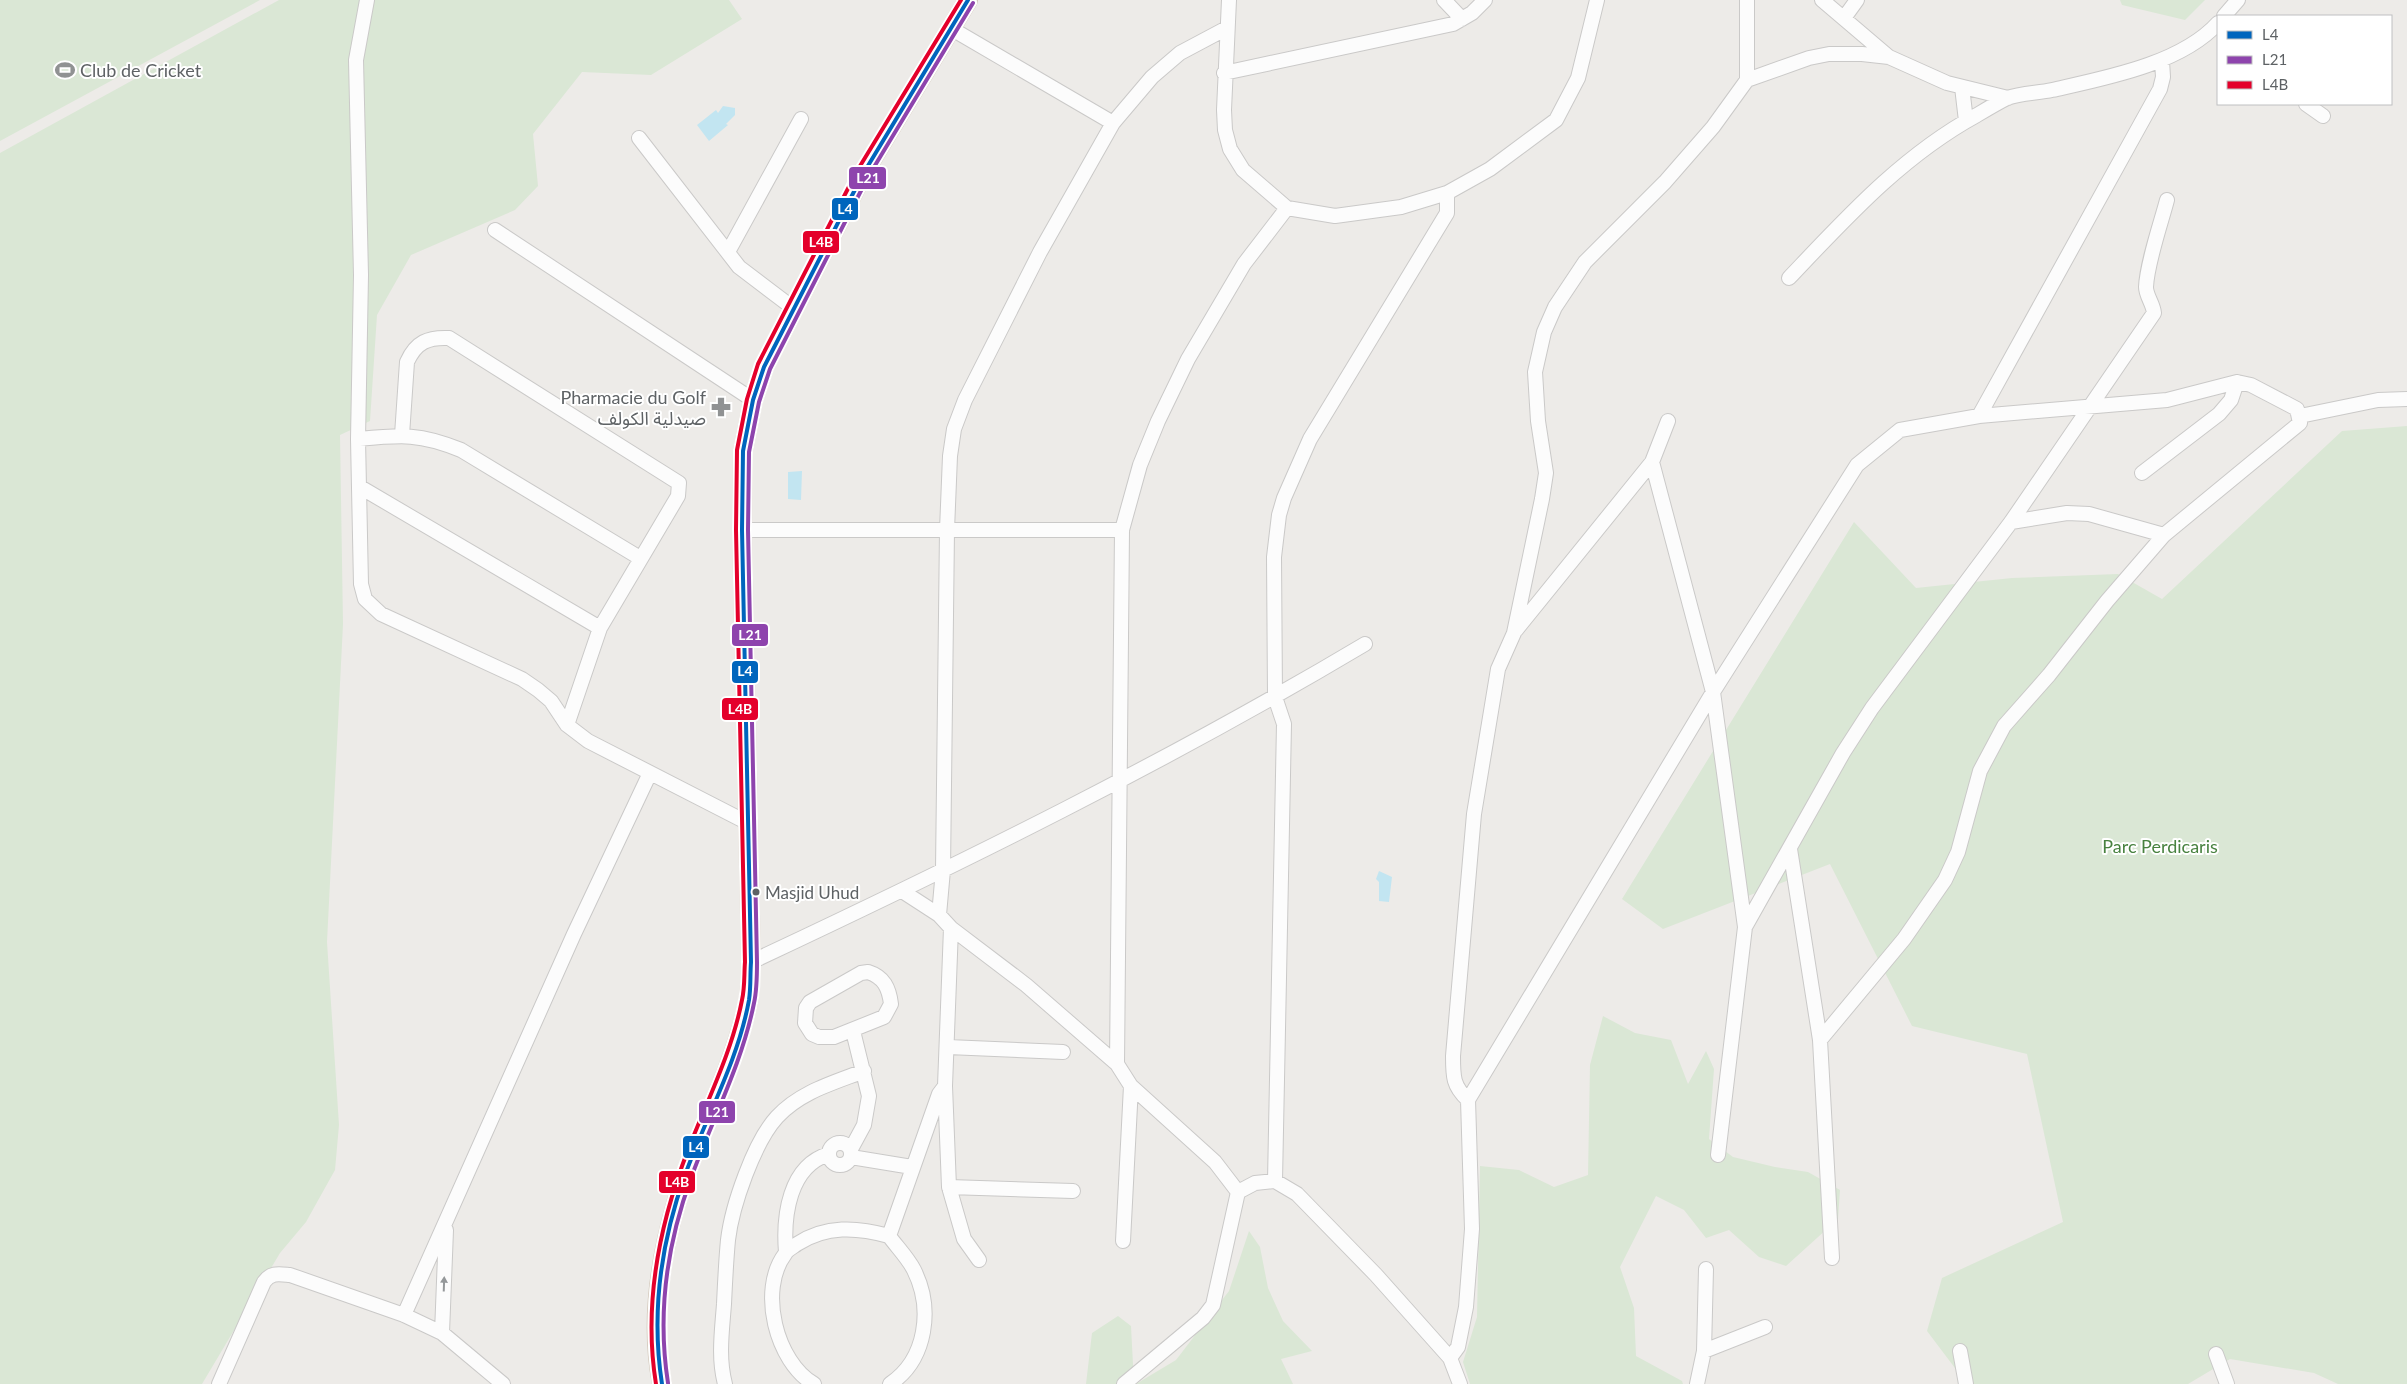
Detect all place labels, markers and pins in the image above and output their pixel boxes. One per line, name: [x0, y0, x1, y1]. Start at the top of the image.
sports icon: Club de Cricket: [54, 59, 76, 81]
place label: Club de Cricket: [80, 59, 202, 81]
place label: Pharmacie du Golf صيدلية الكولف: [560, 386, 707, 430]
pharmacy icon: Pharmacie du Golf صيدلية الكولف: [710, 396, 732, 418]
place label: Masjid Uhud: [765, 882, 859, 903]
marker: Masjid Uhud: [751, 887, 761, 897]

